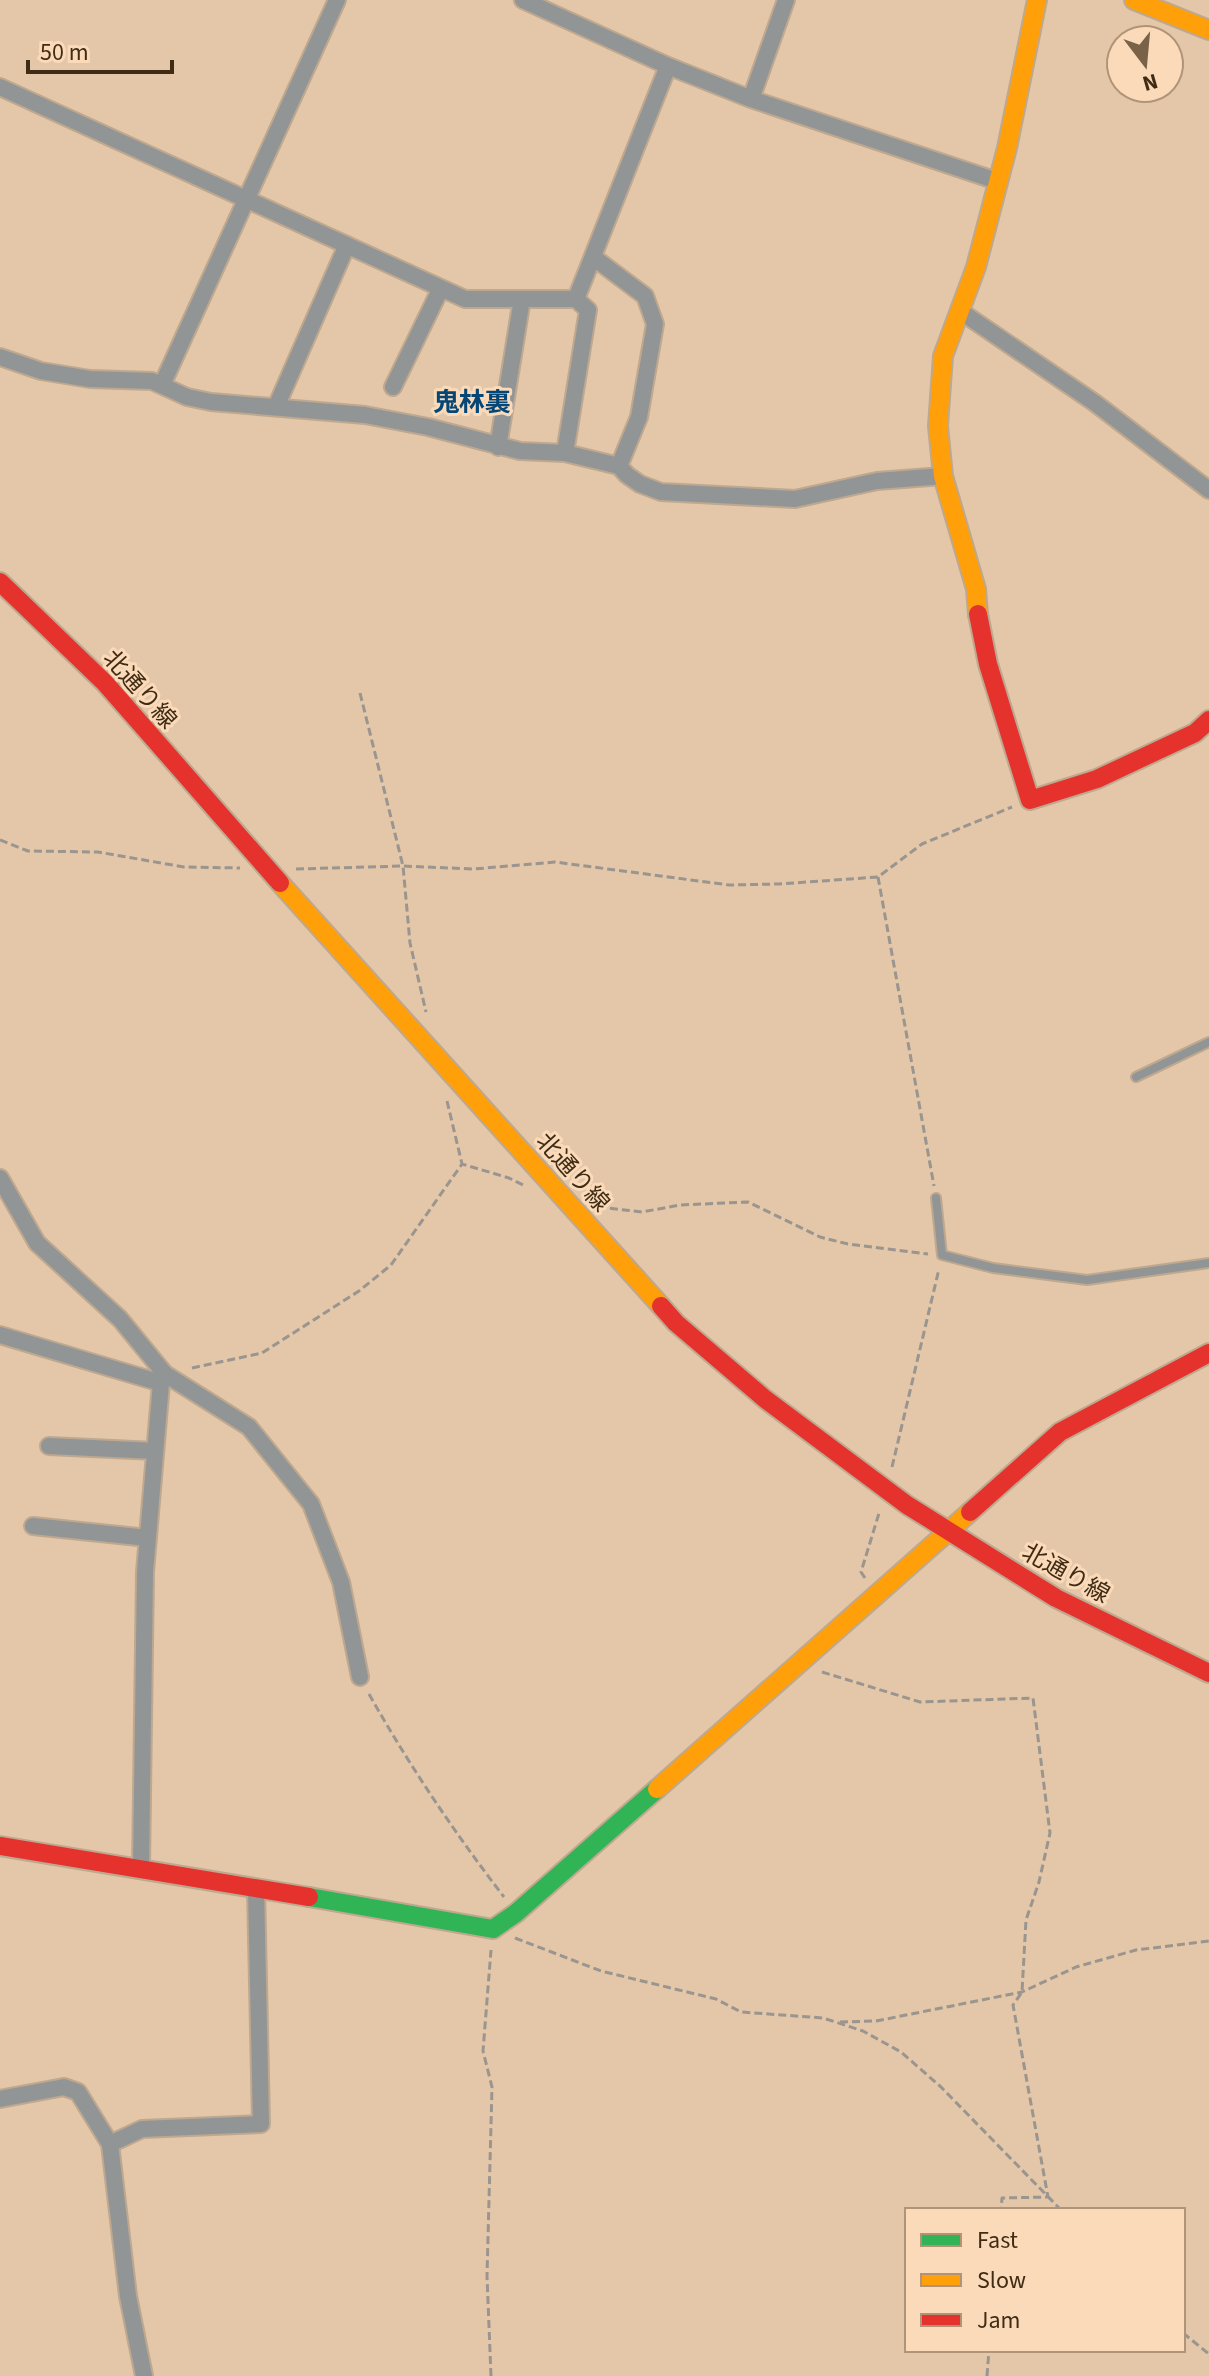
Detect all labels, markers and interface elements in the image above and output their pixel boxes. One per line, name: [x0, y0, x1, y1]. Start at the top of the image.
scale bar: [28, 24, 172, 74]
north arrow: [1105, 24, 1185, 104]
text: 50 m: [40, 35, 89, 70]
text: N: [1139, 65, 1162, 100]
district label: 鬼林裏: [433, 384, 511, 421]
street label: 北通り線: [95, 642, 185, 737]
street label: 北通り線: [528, 1125, 618, 1220]
street label: 北通り線: [1015, 1535, 1116, 1612]
legend: [905, 2208, 1185, 2352]
text: Fast: [977, 2223, 1018, 2258]
text: Slow: [977, 2263, 1026, 2298]
text: Jam: [977, 2303, 1021, 2338]

